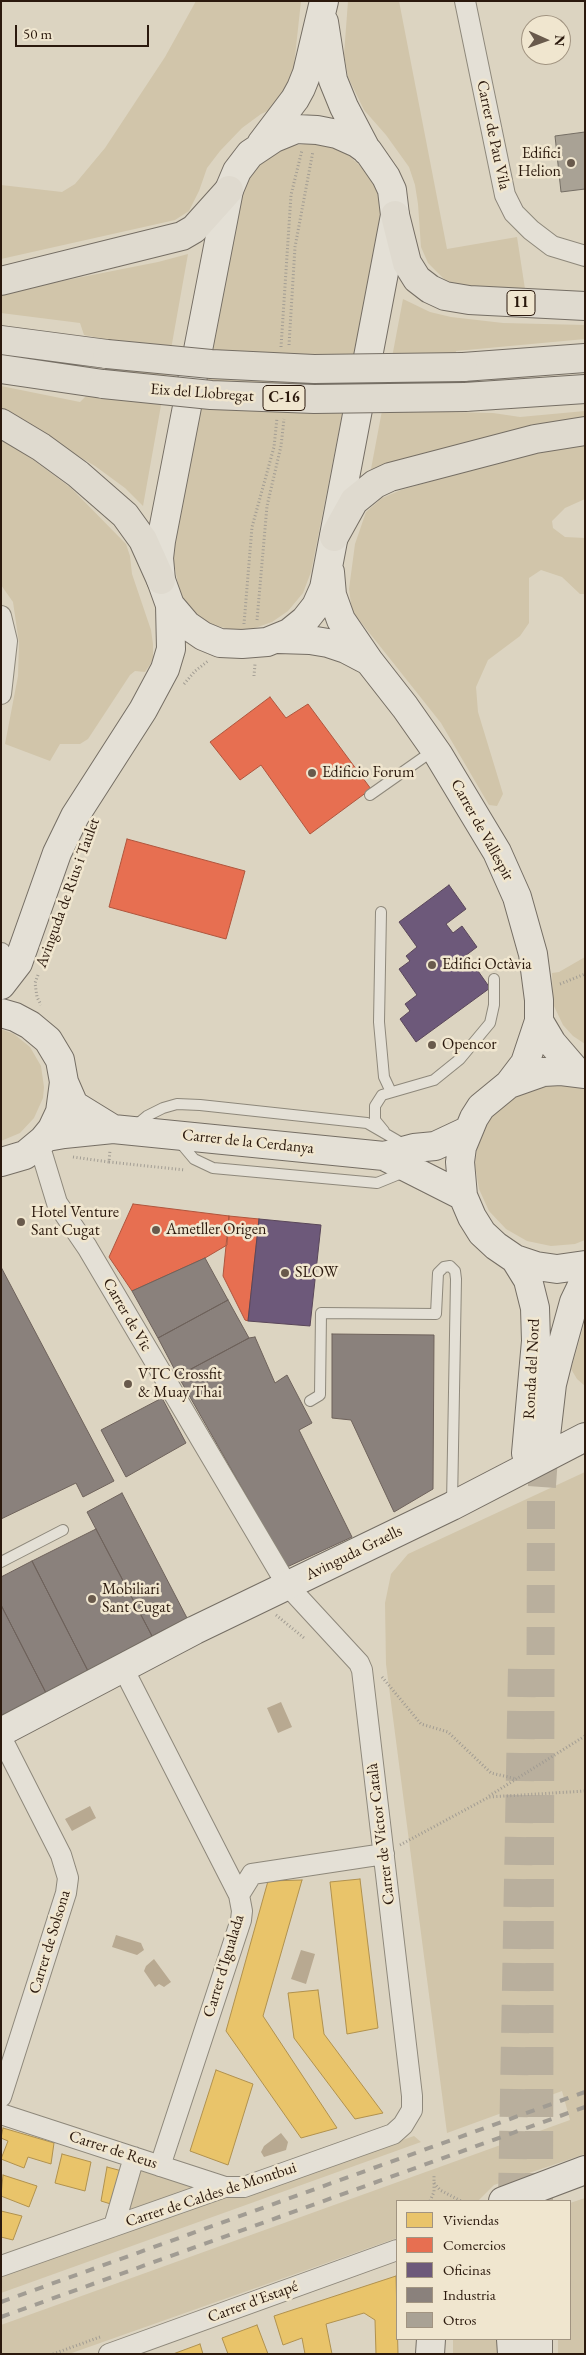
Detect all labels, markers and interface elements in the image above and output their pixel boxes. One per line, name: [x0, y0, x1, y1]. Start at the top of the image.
scale bar: [18, 15, 151, 47]
north arrow: [521, 15, 571, 65]
text: 50 m: [23, 24, 52, 43]
text: N: [551, 35, 569, 46]
street label: Carrer de Pau Vila: [472, 79, 514, 191]
place label: Edifici Helion: [518, 144, 561, 182]
marker: Edifici Helion: [565, 157, 577, 169]
road number: 11: [507, 290, 535, 316]
street label: Eix del Llobregat: [150, 380, 254, 406]
road number: C-16: [263, 386, 305, 410]
place label: Edificio Forum: [322, 763, 414, 783]
marker: Edificio Forum: [306, 767, 318, 779]
street label: Carrer de Vallespir: [446, 776, 518, 884]
street label: Avinguda de Rius i Taulet: [32, 815, 104, 971]
place label: Edifici Octàvia: [442, 955, 532, 975]
marker: Edifici Octàvia: [426, 959, 438, 971]
place label: Opencor: [442, 1035, 497, 1055]
marker: Opencor: [426, 1039, 438, 1051]
street label: Carrer de la Cerdanya: [181, 1126, 315, 1158]
place label: Hotel Venture Sant Cugat: [31, 1203, 119, 1241]
marker: Hotel Venture Sant Cugat: [15, 1216, 27, 1228]
place label: Ametller Origen: [166, 1220, 266, 1240]
marker: Ametller Origen: [150, 1224, 162, 1236]
place label: SLOW: [295, 1263, 338, 1283]
marker: SLOW: [279, 1267, 291, 1279]
street label: Carrer de Vic: [98, 1275, 156, 1355]
street label: Ronda del Nord: [520, 1318, 544, 1420]
place label: VTC Crossfit & Muay Thai: [138, 1365, 222, 1403]
marker: VTC Crossfit & Muay Thai: [122, 1378, 134, 1390]
street label: Avinguda Graells: [303, 1521, 405, 1585]
place label: Mobiliari Sant Cugat: [102, 1580, 171, 1618]
marker: Mobiliari Sant Cugat: [86, 1593, 98, 1605]
street label: Carrer de Víctor Català: [363, 1762, 399, 1906]
street label: Carrer de Solsona: [25, 1888, 75, 1996]
street label: Carrer d'Igualada: [199, 1912, 249, 2020]
street label: Carrer de Reus: [66, 2127, 160, 2173]
street label: Carrer de Caldes de Montbui: [123, 2158, 299, 2232]
legend: [396, 2200, 571, 2340]
text: Viviendas: [443, 2210, 499, 2229]
text: Comercios: [443, 2235, 506, 2254]
text: Oficinas: [443, 2260, 491, 2279]
street label: Carrer d'Estapé: [205, 2277, 301, 2327]
text: Industria: [443, 2285, 496, 2304]
text: Otros: [443, 2310, 476, 2329]

